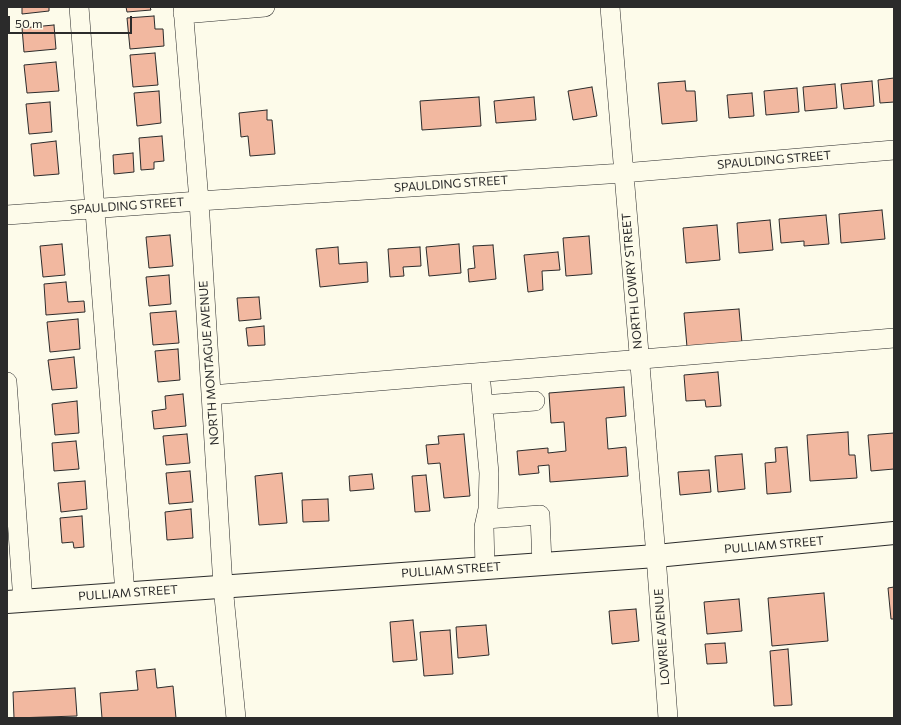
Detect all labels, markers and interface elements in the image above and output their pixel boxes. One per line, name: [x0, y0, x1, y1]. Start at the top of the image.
scale bar: [10, 8, 134, 34]
text: 50 m: [15, 16, 43, 30]
street label: SPAULDING STREET: [716, 148, 832, 172]
street label: SPAULDING STREET: [393, 173, 509, 195]
street label: SPAULDING STREET: [69, 195, 185, 217]
street label: NORTH LOWRY STREET: [619, 212, 645, 350]
street label: NORTH MONTAGUE AVENUE: [196, 280, 222, 446]
street label: PULLIAM STREET: [724, 533, 824, 557]
street label: PULLIAM STREET: [401, 559, 501, 581]
street label: PULLIAM STREET: [78, 582, 178, 604]
street label: LOWRIE AVENUE: [651, 588, 673, 686]

